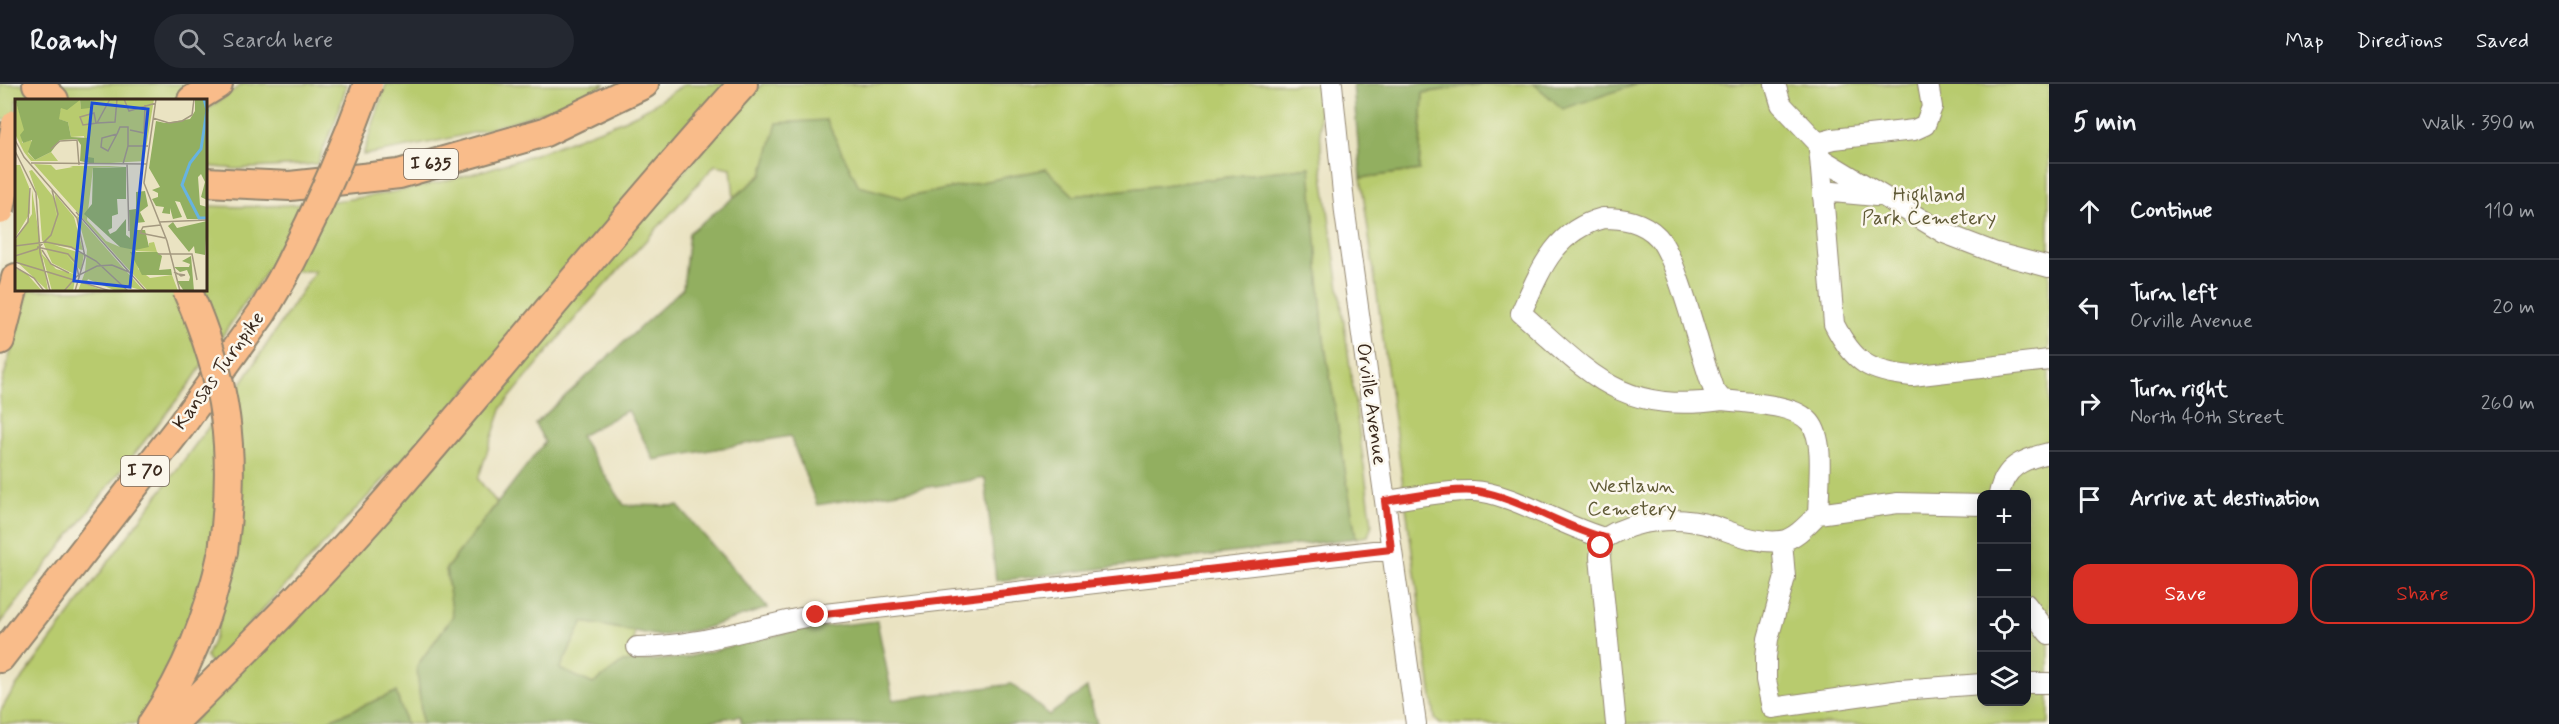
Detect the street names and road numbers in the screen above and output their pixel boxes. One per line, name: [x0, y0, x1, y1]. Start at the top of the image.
road number: I 635: [404, 149, 458, 179]
street label: Kansas Turnpike: [167, 306, 271, 436]
street label: Orville Avenue: [1349, 341, 1393, 467]
road number: I 70: [121, 456, 169, 486]

